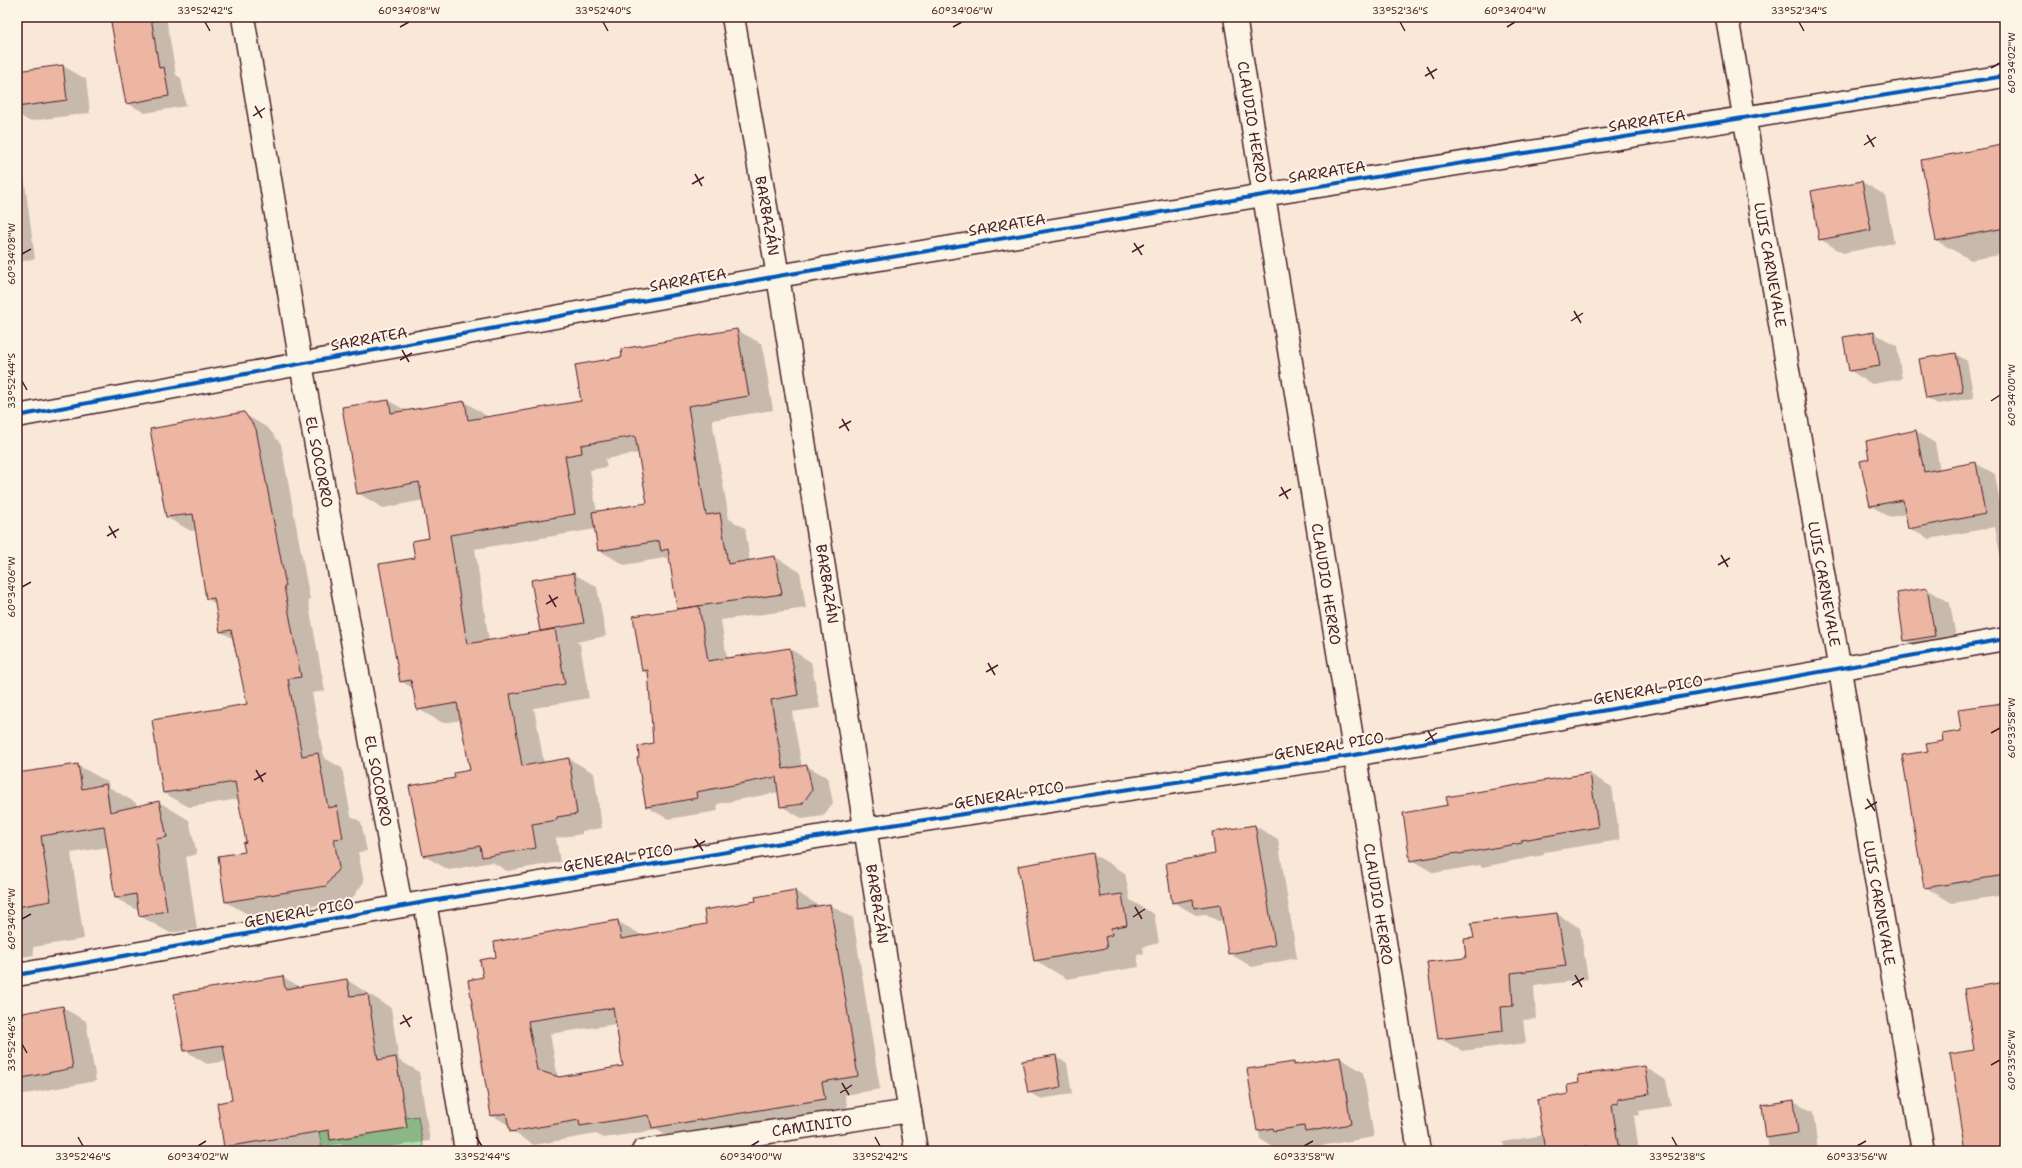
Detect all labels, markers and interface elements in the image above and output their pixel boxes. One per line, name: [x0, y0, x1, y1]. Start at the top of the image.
text: 33°52'42"S: [177, 4, 233, 17]
text: 60°34'08"W: [378, 4, 440, 17]
text: 33°52'40"S: [575, 4, 632, 17]
text: 60°34'06"W: [931, 4, 993, 17]
text: 33°52'36"S: [1372, 4, 1428, 17]
text: 60°34'04"W: [1484, 4, 1546, 17]
text: 33°52'34"S: [1771, 4, 1828, 17]
text: 60°34'02"W: [2005, 32, 2018, 94]
street label: CLAUDIO HERRO: [1232, 60, 1272, 184]
street label: SARRATEA: [1607, 105, 1687, 137]
street label: SARRATEA: [1287, 156, 1367, 188]
street label: BARBAZÁN: [750, 174, 785, 257]
street label: LUIS CARNEVALE: [1749, 201, 1791, 329]
street label: SARRATEA: [967, 209, 1047, 241]
text: 60°34'08"W: [5, 223, 18, 285]
street label: SARRATEA: [648, 263, 728, 297]
street label: SARRATEA: [329, 322, 409, 356]
text: 33°52'44"S: [5, 352, 18, 409]
text: 60°34'00"W: [2005, 363, 2018, 426]
street label: EL SOCORRO: [300, 415, 338, 509]
street label: LUIS CARNEVALE: [1803, 520, 1845, 648]
street label: CLAUDIO HERRO: [1306, 522, 1346, 646]
street label: BARBAZÁN: [811, 542, 844, 625]
text: 60°34'06"W: [5, 556, 18, 618]
street label: GENERAL PICO: [1591, 670, 1705, 710]
text: 60°33'58"W: [2005, 697, 2018, 759]
street label: GENERAL PICO: [1272, 727, 1386, 765]
street label: EL SOCORRO: [359, 734, 397, 828]
street label: GENERAL PICO: [952, 776, 1066, 814]
street label: GENERAL PICO: [561, 839, 675, 877]
street label: LUIS CARNEVALE: [1858, 839, 1900, 967]
street label: CLAUDIO HERRO: [1358, 842, 1398, 966]
street label: BARBAZÁN: [861, 862, 894, 945]
text: 60°34'04"W: [5, 888, 18, 950]
street label: GENERAL PICO: [242, 893, 356, 933]
text: 33°52'46"S: [5, 1016, 18, 1072]
text: 60°33'56"W: [2005, 1029, 2018, 1090]
street label: CAMINITO: [771, 1110, 853, 1142]
text: 33°52'46"S: [55, 1150, 111, 1163]
text: 60°34'02"W: [167, 1150, 229, 1163]
text: 33°52'44"S: [454, 1150, 511, 1163]
text: 60°34'00"W: [720, 1150, 783, 1163]
text: 33°52'42"S: [852, 1150, 908, 1163]
text: 60°33'58"W: [1273, 1150, 1335, 1163]
text: 33°52'38"S: [1649, 1150, 1706, 1163]
text: 60°33'56"W: [1827, 1150, 1888, 1163]

